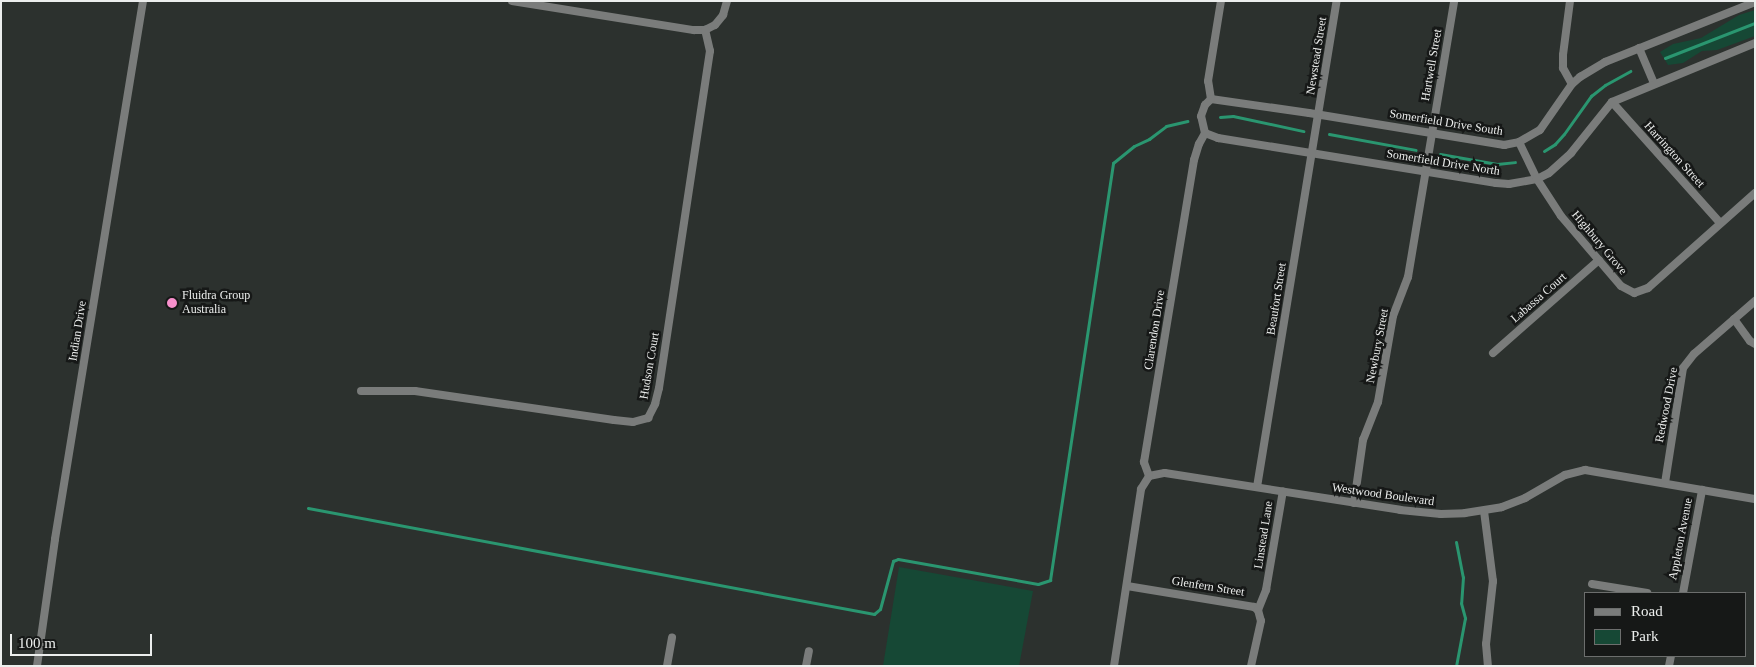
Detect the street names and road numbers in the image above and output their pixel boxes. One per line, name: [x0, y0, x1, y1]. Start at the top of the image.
street label: Newstead Street: [1304, 16, 1330, 96]
street label: Hartwell Street: [1419, 28, 1445, 102]
street label: Somerfield Drive South: [1388, 107, 1504, 139]
street label: Harrington Street: [1641, 119, 1707, 191]
street label: Somerfield Drive North: [1385, 147, 1501, 179]
street label: Highbury Grove: [1568, 208, 1630, 278]
street label: Beaufort Street: [1264, 262, 1290, 336]
street label: Labassa Court: [1508, 270, 1570, 326]
street label: Clarendon Drive: [1142, 289, 1168, 371]
street label: Indian Drive: [66, 300, 90, 362]
street label: Newbury Street: [1364, 307, 1392, 385]
street label: Hudson Court: [637, 331, 663, 401]
street label: Redwood Drive: [1653, 366, 1681, 444]
street label: Westwood Boulevard: [1331, 481, 1435, 509]
street label: Appleton Avenue: [1666, 496, 1696, 582]
street label: Linstead Lane: [1252, 500, 1276, 570]
street label: Glenfern Street: [1171, 574, 1245, 600]

